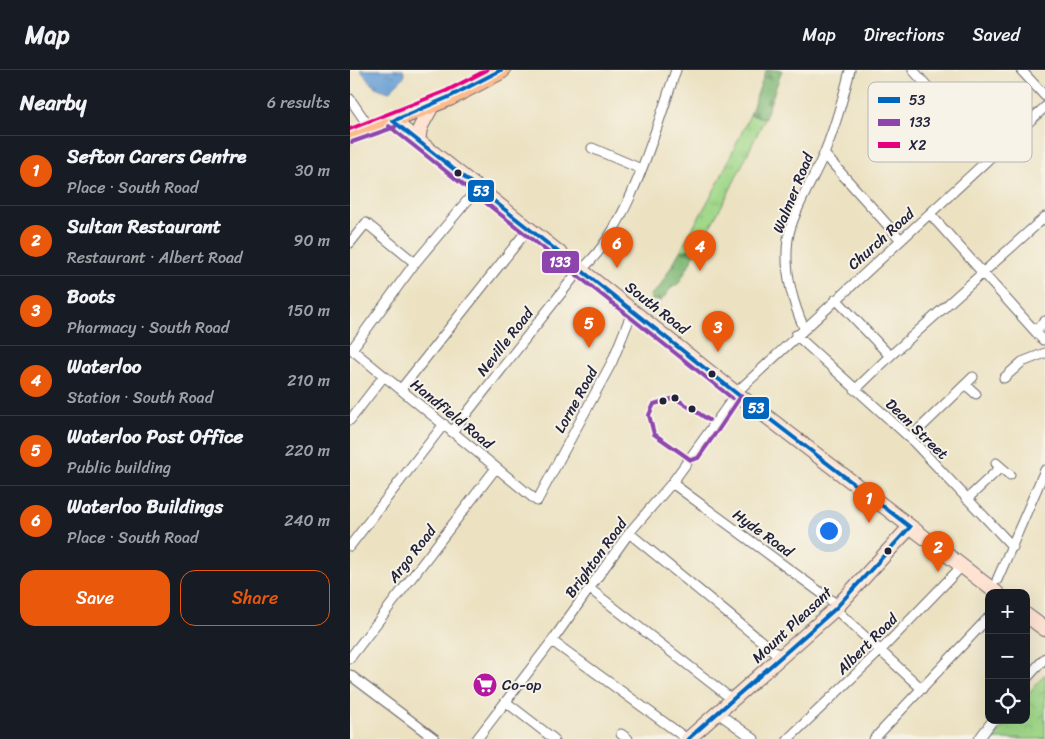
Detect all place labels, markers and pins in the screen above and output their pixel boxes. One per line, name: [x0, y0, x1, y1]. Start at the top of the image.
unlabelled marker: [453, 168, 463, 178]
pin: 6: [601, 227, 633, 268]
pin: 4: [684, 230, 716, 271]
pin: 5: [573, 307, 605, 348]
pin: 3: [702, 311, 734, 352]
unlabelled marker: [707, 369, 717, 379]
unlabelled marker: [670, 393, 680, 403]
unlabelled marker: [658, 396, 668, 406]
unlabelled marker: [687, 404, 697, 414]
pin: 1: [853, 482, 885, 523]
pin: 2: [922, 531, 954, 572]
unlabelled marker: [883, 546, 893, 556]
supermarket icon: Co-op: [472, 672, 498, 698]
place label: Co-op: [502, 672, 542, 698]

